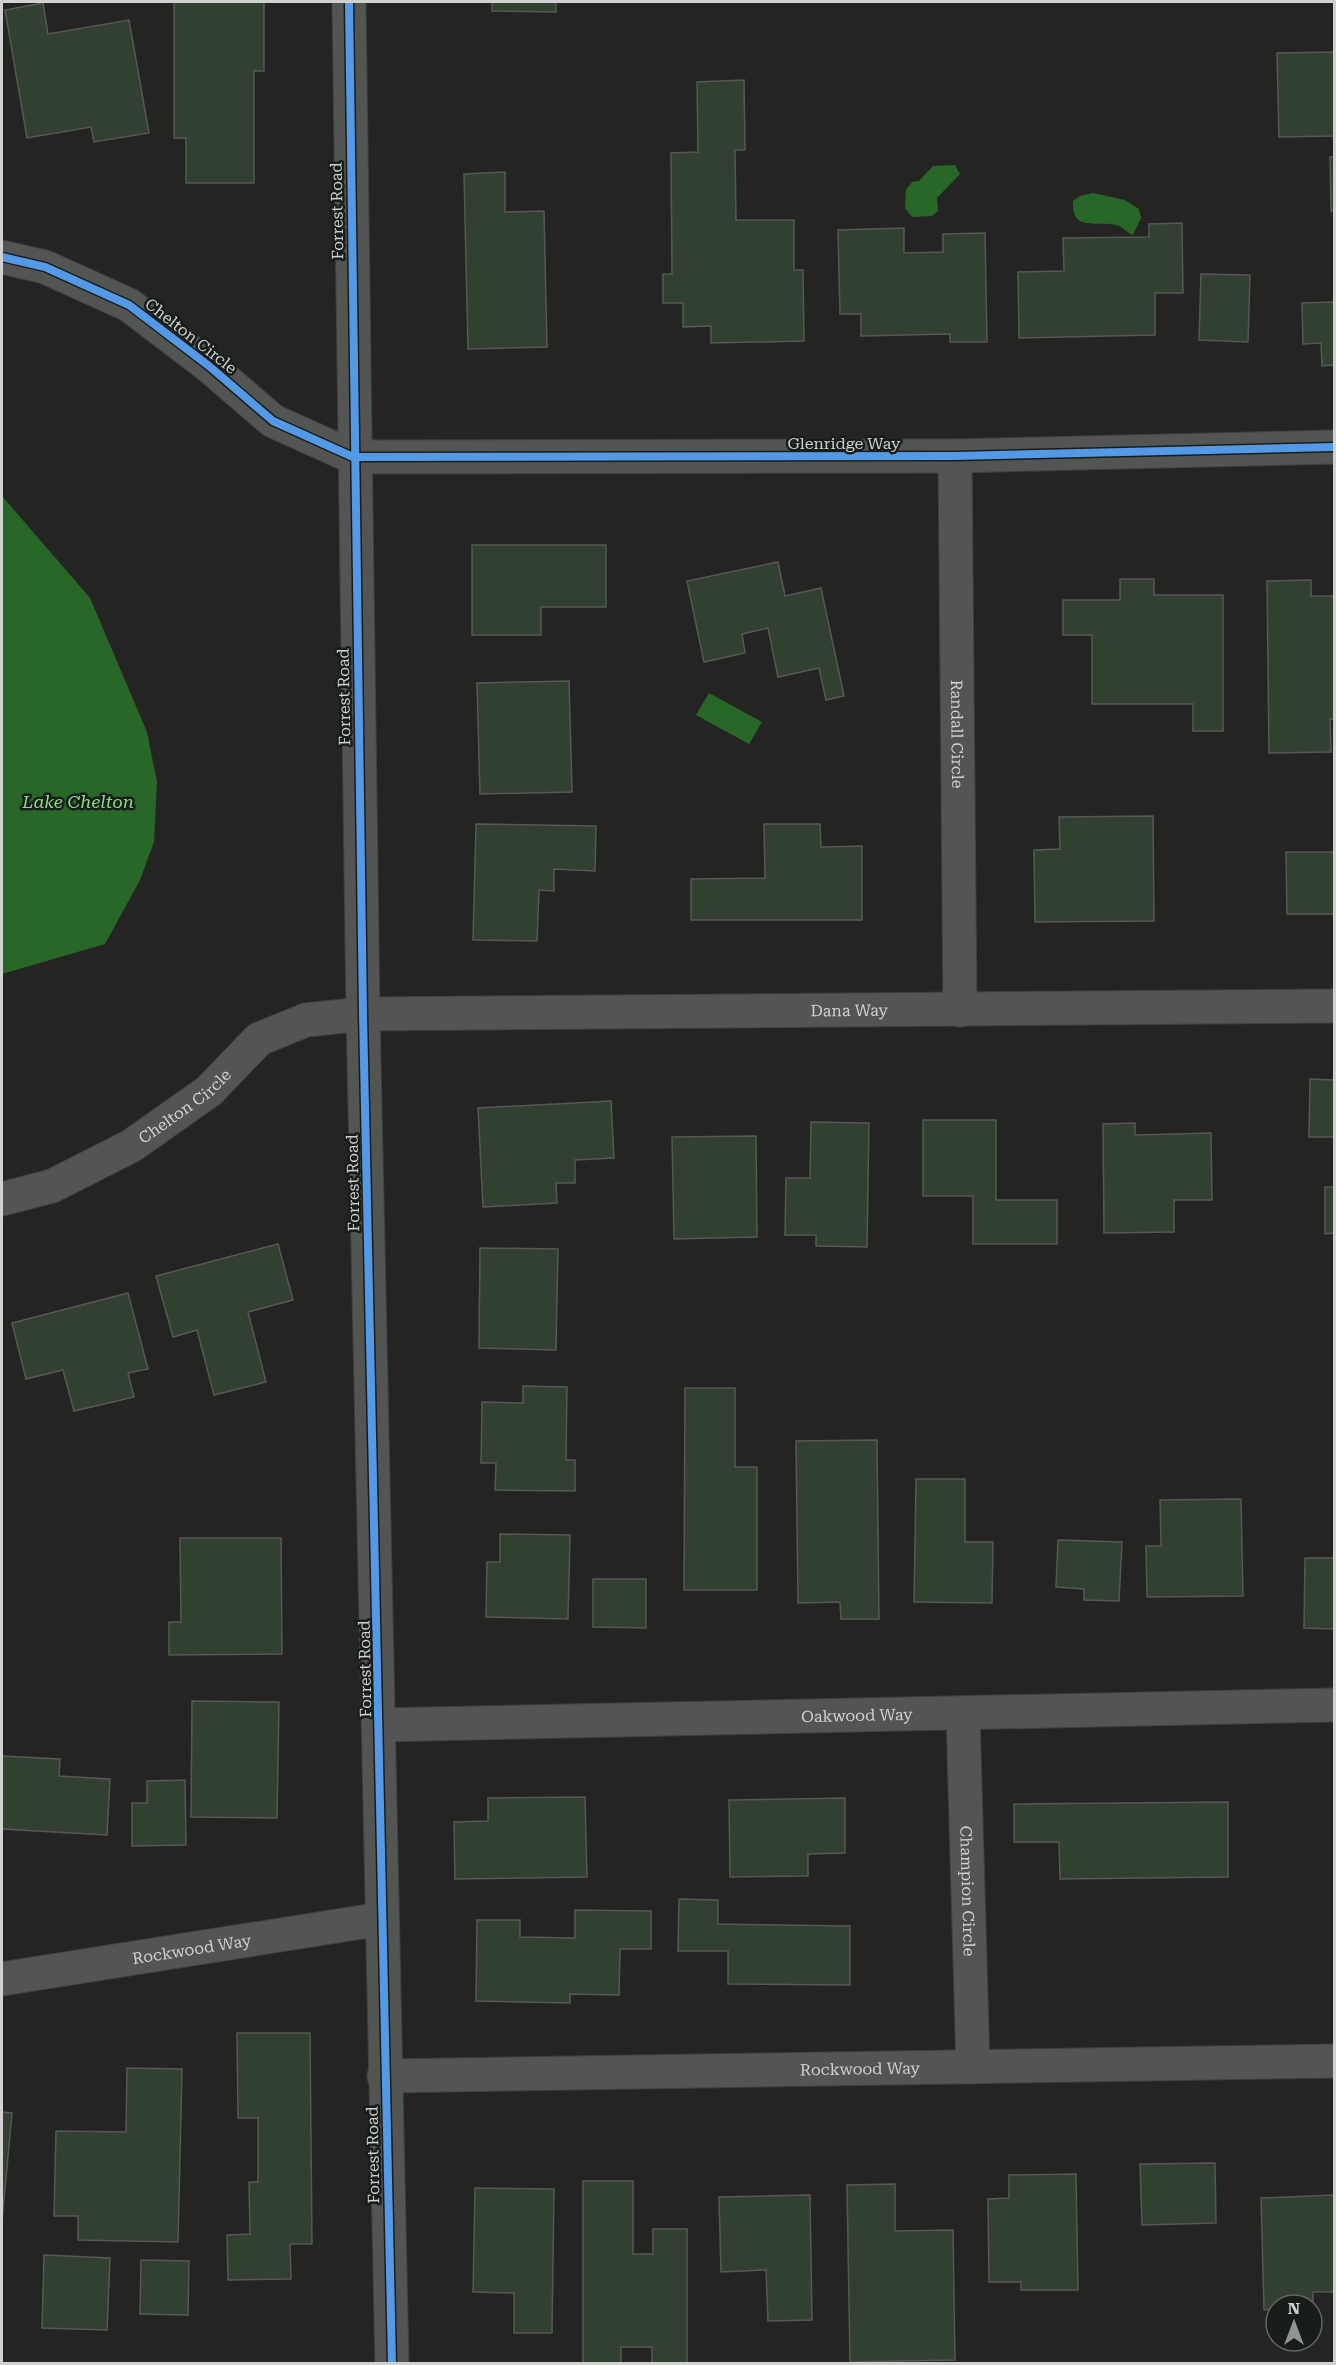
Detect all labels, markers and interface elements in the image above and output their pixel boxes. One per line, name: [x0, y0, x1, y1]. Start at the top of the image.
street label: Forrest Road: [327, 162, 347, 260]
street label: Chelton Circle: [141, 294, 241, 378]
street label: Glenridge Way: [787, 434, 901, 453]
street label: Forrest Road: [334, 648, 354, 746]
street label: Randall Circle: [948, 680, 968, 789]
water label: Lake Chelton: [21, 791, 134, 812]
street label: Dana Way: [810, 1000, 889, 1020]
street label: Chelton Circle: [135, 1065, 235, 1147]
street label: Forrest Road: [343, 1134, 363, 1232]
street label: Forrest Road: [355, 1620, 375, 1718]
street label: Oakwood Way: [801, 1704, 913, 1726]
street label: Champion Circle: [957, 1825, 979, 1957]
street label: Rockwood Way: [131, 1930, 253, 1968]
street label: Rockwood Way: [800, 2058, 921, 2079]
street label: Forrest Road: [363, 2106, 383, 2204]
north arrow: [1264, 2293, 1324, 2353]
text: N: [1288, 2299, 1300, 2318]

